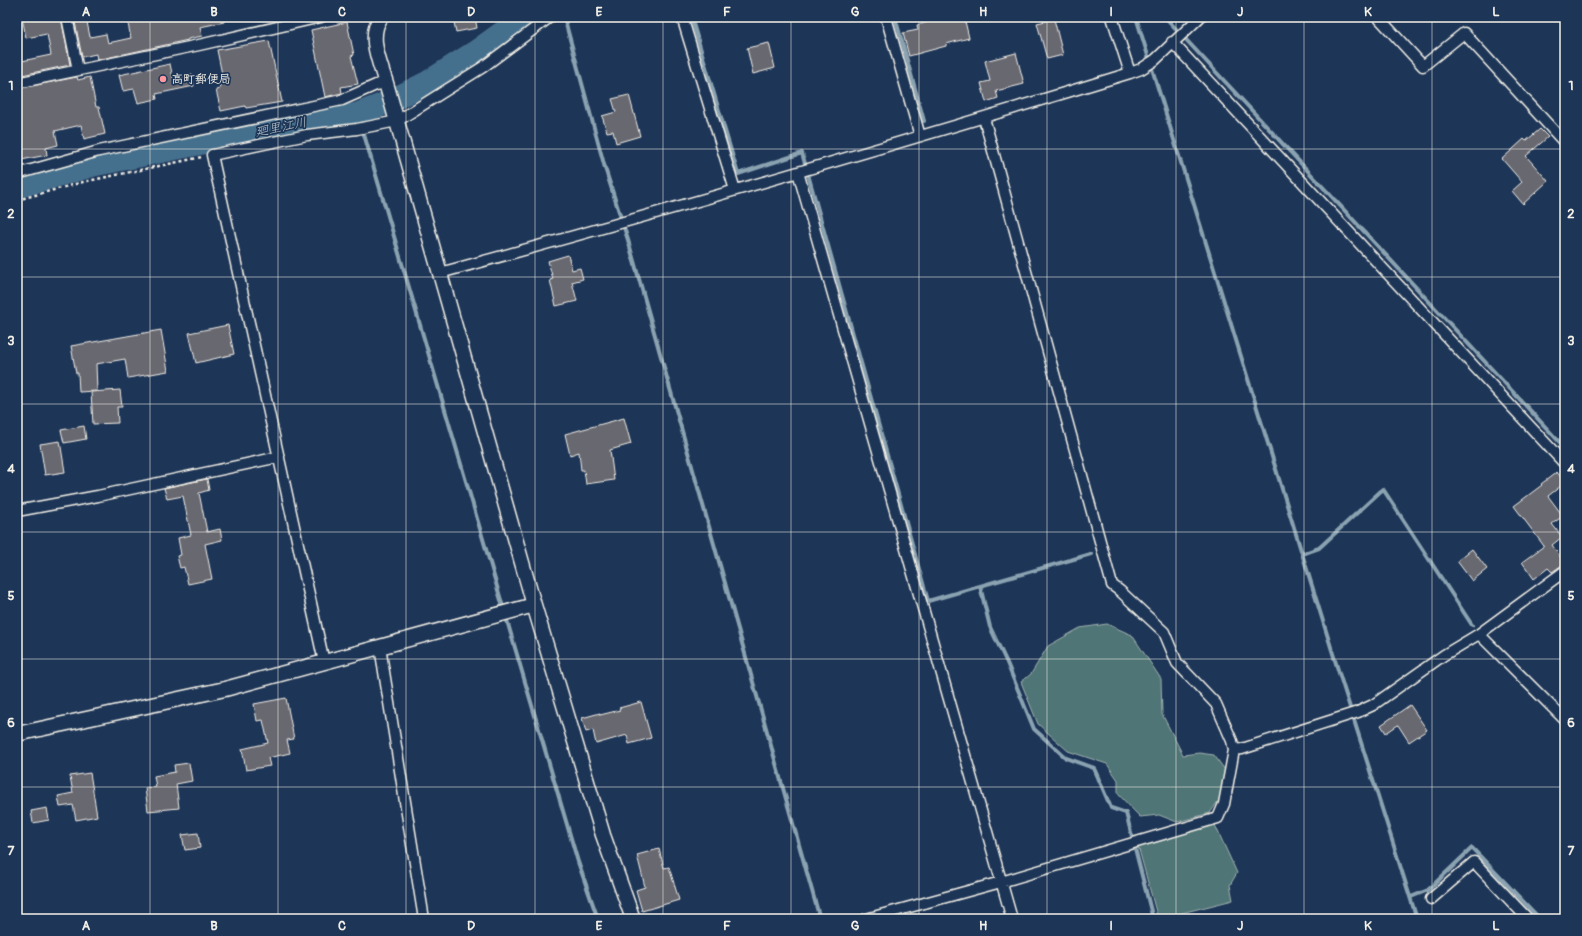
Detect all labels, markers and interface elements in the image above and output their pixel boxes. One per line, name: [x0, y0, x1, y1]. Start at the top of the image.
text: A: [82, 4, 91, 20]
text: B: [210, 4, 218, 20]
text: C: [338, 4, 346, 20]
text: D: [467, 4, 475, 20]
text: E: [596, 4, 603, 20]
text: F: [723, 4, 731, 20]
text: G: [851, 4, 860, 20]
text: H: [979, 4, 987, 20]
text: I: [1109, 4, 1113, 20]
text: J: [1237, 4, 1243, 20]
text: K: [1364, 4, 1372, 20]
text: L: [1492, 4, 1500, 20]
place label: 高町郵便局: [171, 72, 231, 87]
marker: 高町郵便局: [158, 74, 168, 84]
text: 1: [8, 78, 14, 94]
text: 1: [1568, 78, 1574, 94]
water label: 廻里江川: [254, 114, 308, 140]
text: 2: [7, 206, 15, 222]
text: 2: [1567, 206, 1575, 222]
text: 3: [7, 333, 15, 349]
text: 3: [1567, 333, 1575, 349]
text: 4: [7, 461, 15, 477]
text: 4: [1567, 461, 1575, 477]
text: 5: [7, 588, 15, 604]
text: 5: [1567, 588, 1575, 604]
text: 6: [7, 715, 15, 731]
text: 6: [1567, 715, 1575, 731]
text: 7: [8, 843, 15, 859]
text: 7: [1568, 843, 1575, 859]
text: A: [82, 918, 91, 934]
text: B: [210, 918, 218, 934]
text: C: [338, 918, 346, 934]
text: D: [467, 918, 475, 934]
text: E: [596, 918, 603, 934]
text: F: [723, 918, 731, 934]
text: G: [851, 918, 860, 934]
text: H: [979, 918, 987, 934]
text: I: [1109, 918, 1113, 934]
text: J: [1237, 918, 1243, 934]
text: K: [1364, 918, 1372, 934]
text: L: [1492, 918, 1500, 934]

